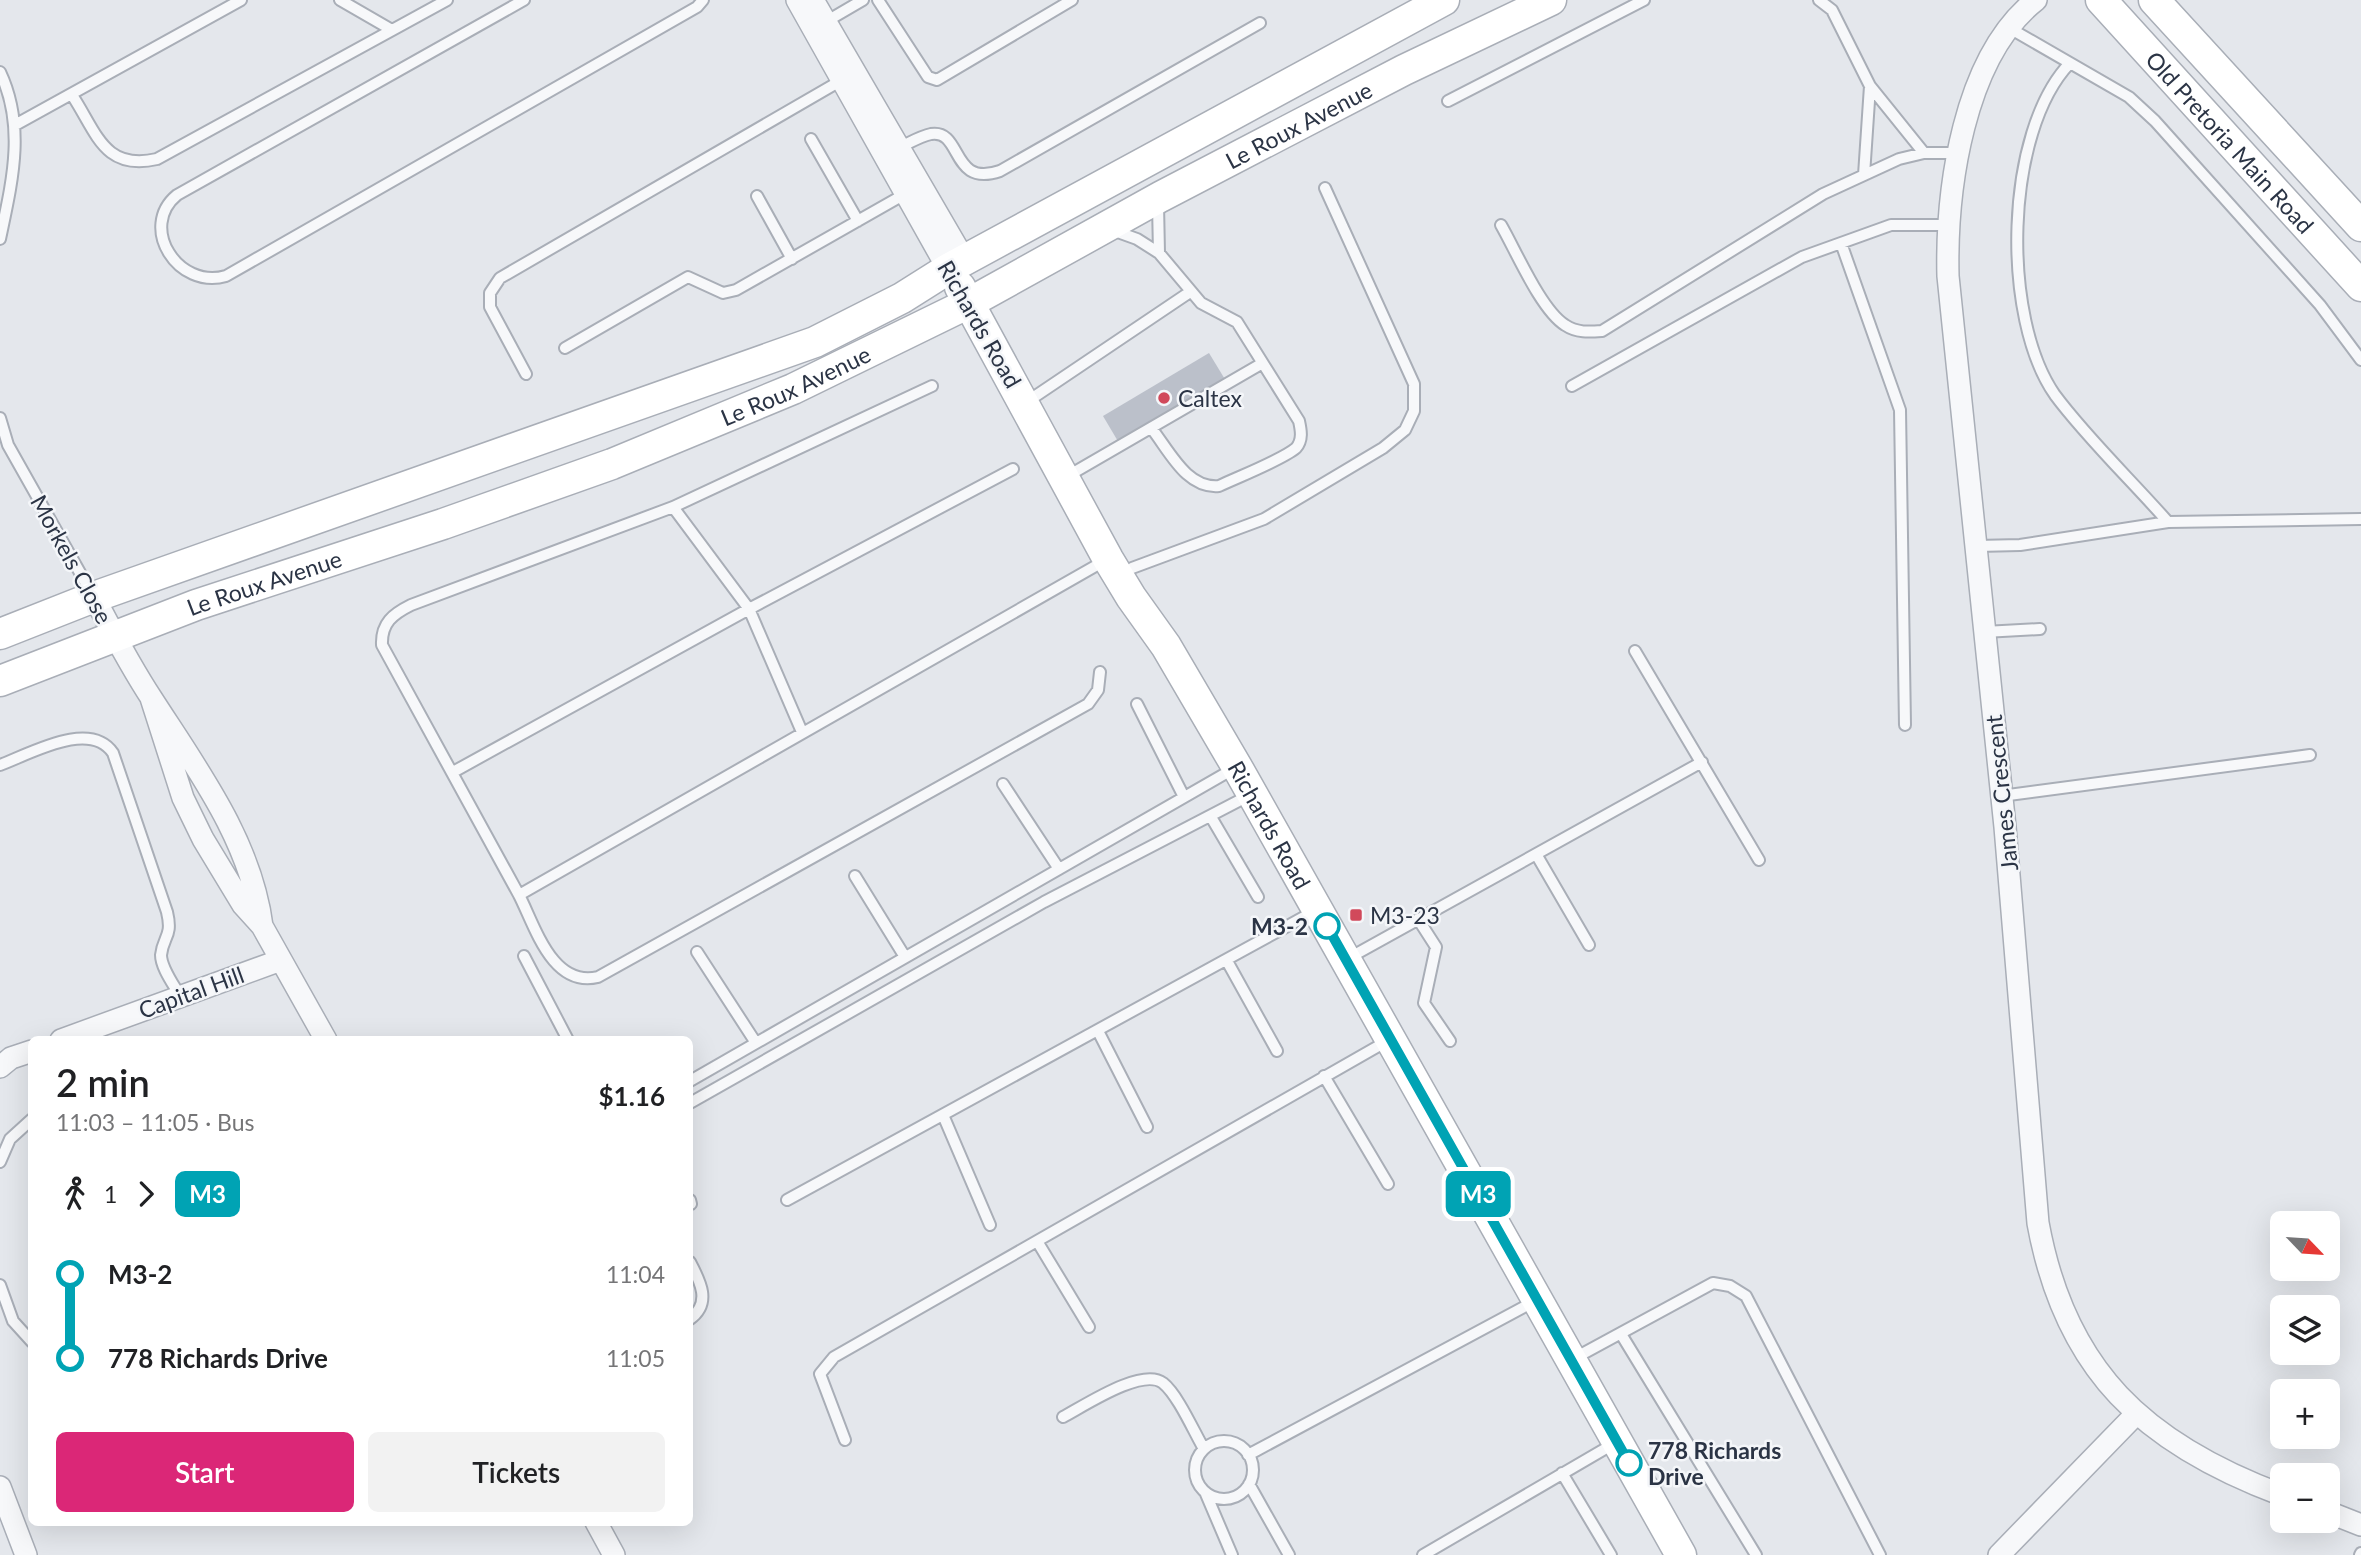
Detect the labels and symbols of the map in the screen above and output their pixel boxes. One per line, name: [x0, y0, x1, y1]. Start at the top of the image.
street label: Old Pretoria Main Road: [2140, 45, 2320, 239]
street label: Le Roux Avenue: [1221, 75, 1377, 175]
street label: Richards Road: [932, 255, 1028, 393]
street label: Le Roux Avenue: [716, 339, 875, 431]
place label: Caltex: [1178, 384, 1242, 412]
marker: Caltex: [1156, 390, 1172, 406]
street label: Morkels Close: [25, 490, 119, 628]
street label: Le Roux Avenue: [183, 544, 345, 621]
street label: James Crescent: [1979, 713, 2023, 872]
street label: Richards Road: [1222, 756, 1317, 894]
place label: M3-23: [1370, 901, 1440, 929]
marker: M3-23: [1348, 907, 1364, 923]
place label: M3-2: [1251, 912, 1308, 940]
marker: M3-2: [1314, 913, 1340, 939]
street label: Capital Hill: [135, 960, 247, 1024]
line badge: M3: [1446, 1171, 1510, 1217]
north arrow: [2270, 1211, 2340, 1281]
place label: 778 Richards Drive: [1648, 1436, 1781, 1490]
marker: 778 Richards Drive: [1616, 1450, 1642, 1476]

